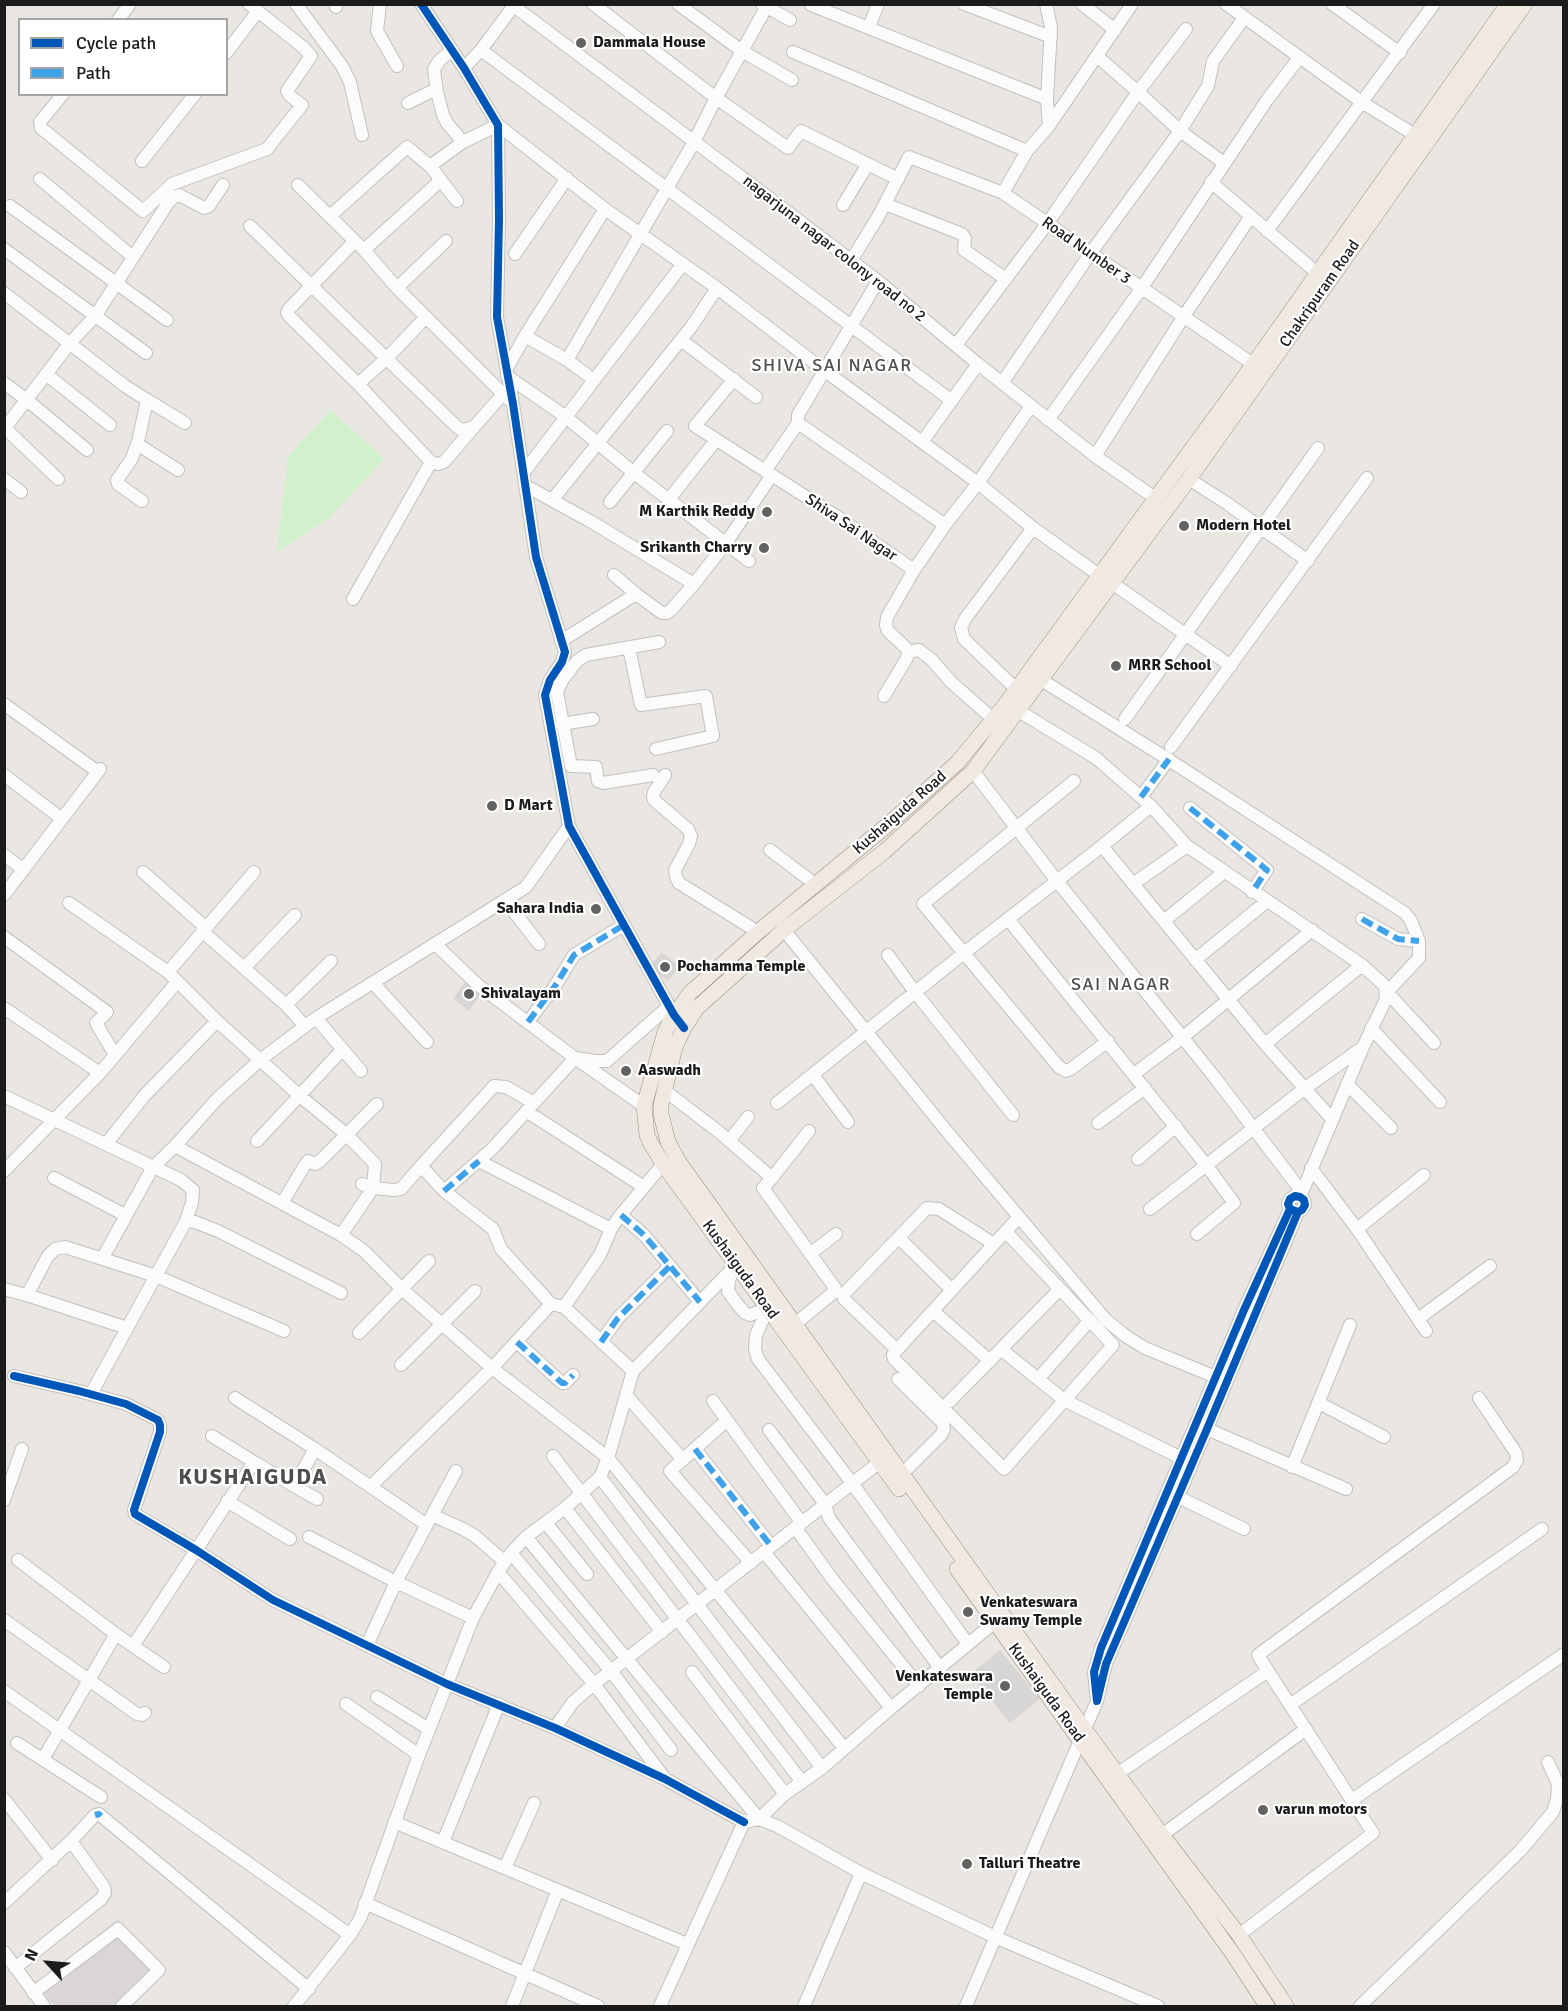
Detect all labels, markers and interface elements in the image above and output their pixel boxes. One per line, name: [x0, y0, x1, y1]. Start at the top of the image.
legend: [18, 18, 228, 96]
text: Cycle path: [76, 32, 156, 54]
place label: Dammala House: [593, 33, 706, 53]
marker: Dammala House: [574, 36, 588, 50]
text: Path: [76, 62, 111, 84]
street label: nagarjuna nagar colony road no 2: [739, 172, 929, 326]
street label: Road Number 3: [1038, 213, 1134, 289]
street label: Chakripuram Road: [1276, 237, 1364, 351]
district label: SHIVA SAI NAGAR: [752, 355, 912, 377]
street label: Shiva Sai Nagar: [801, 490, 901, 566]
place label: M Karthik Reddy: [639, 502, 755, 522]
marker: M Karthik Reddy: [760, 505, 774, 519]
place label: Modern Hotel: [1196, 516, 1291, 536]
marker: Modern Hotel: [1177, 519, 1191, 533]
place label: Srikanth Charry: [640, 538, 752, 558]
marker: Srikanth Charry: [757, 541, 771, 555]
place label: MRR School: [1128, 656, 1211, 676]
marker: MRR School: [1109, 659, 1123, 673]
street label: Kushaiguda Road: [849, 767, 951, 859]
place label: D Mart: [504, 796, 553, 816]
marker: D Mart: [485, 799, 499, 813]
place label: Sahara India: [497, 899, 584, 919]
marker: Sahara India: [589, 902, 603, 916]
place label: Pochamma Temple: [677, 957, 806, 977]
marker: Pochamma Temple: [658, 960, 672, 974]
district label: SAI NAGAR: [1071, 974, 1171, 996]
place label: Shivalayam: [481, 984, 561, 1004]
marker: Shivalayam: [462, 987, 476, 1001]
place label: Aaswadh: [638, 1061, 701, 1081]
marker: Aaswadh: [619, 1064, 633, 1078]
street label: Kushaiguda Road: [698, 1217, 782, 1323]
district label: KUSHAIGUDA: [178, 1465, 328, 1491]
place label: Venkateswara Swamy Temple: [980, 1593, 1082, 1631]
marker: Venkateswara Swamy Temple: [961, 1605, 975, 1619]
street label: Kushaiguda Road: [1004, 1640, 1088, 1746]
place label: Venkateswara Temple: [895, 1667, 993, 1705]
marker: Venkateswara Temple: [998, 1679, 1012, 1693]
place label: varun motors: [1275, 1800, 1367, 1820]
marker: varun motors: [1256, 1803, 1270, 1817]
place label: Talluri Theatre: [979, 1854, 1081, 1874]
marker: Talluri Theatre: [960, 1857, 974, 1871]
north arrow: [18, 1933, 78, 1993]
text: N: [20, 1946, 43, 1965]

